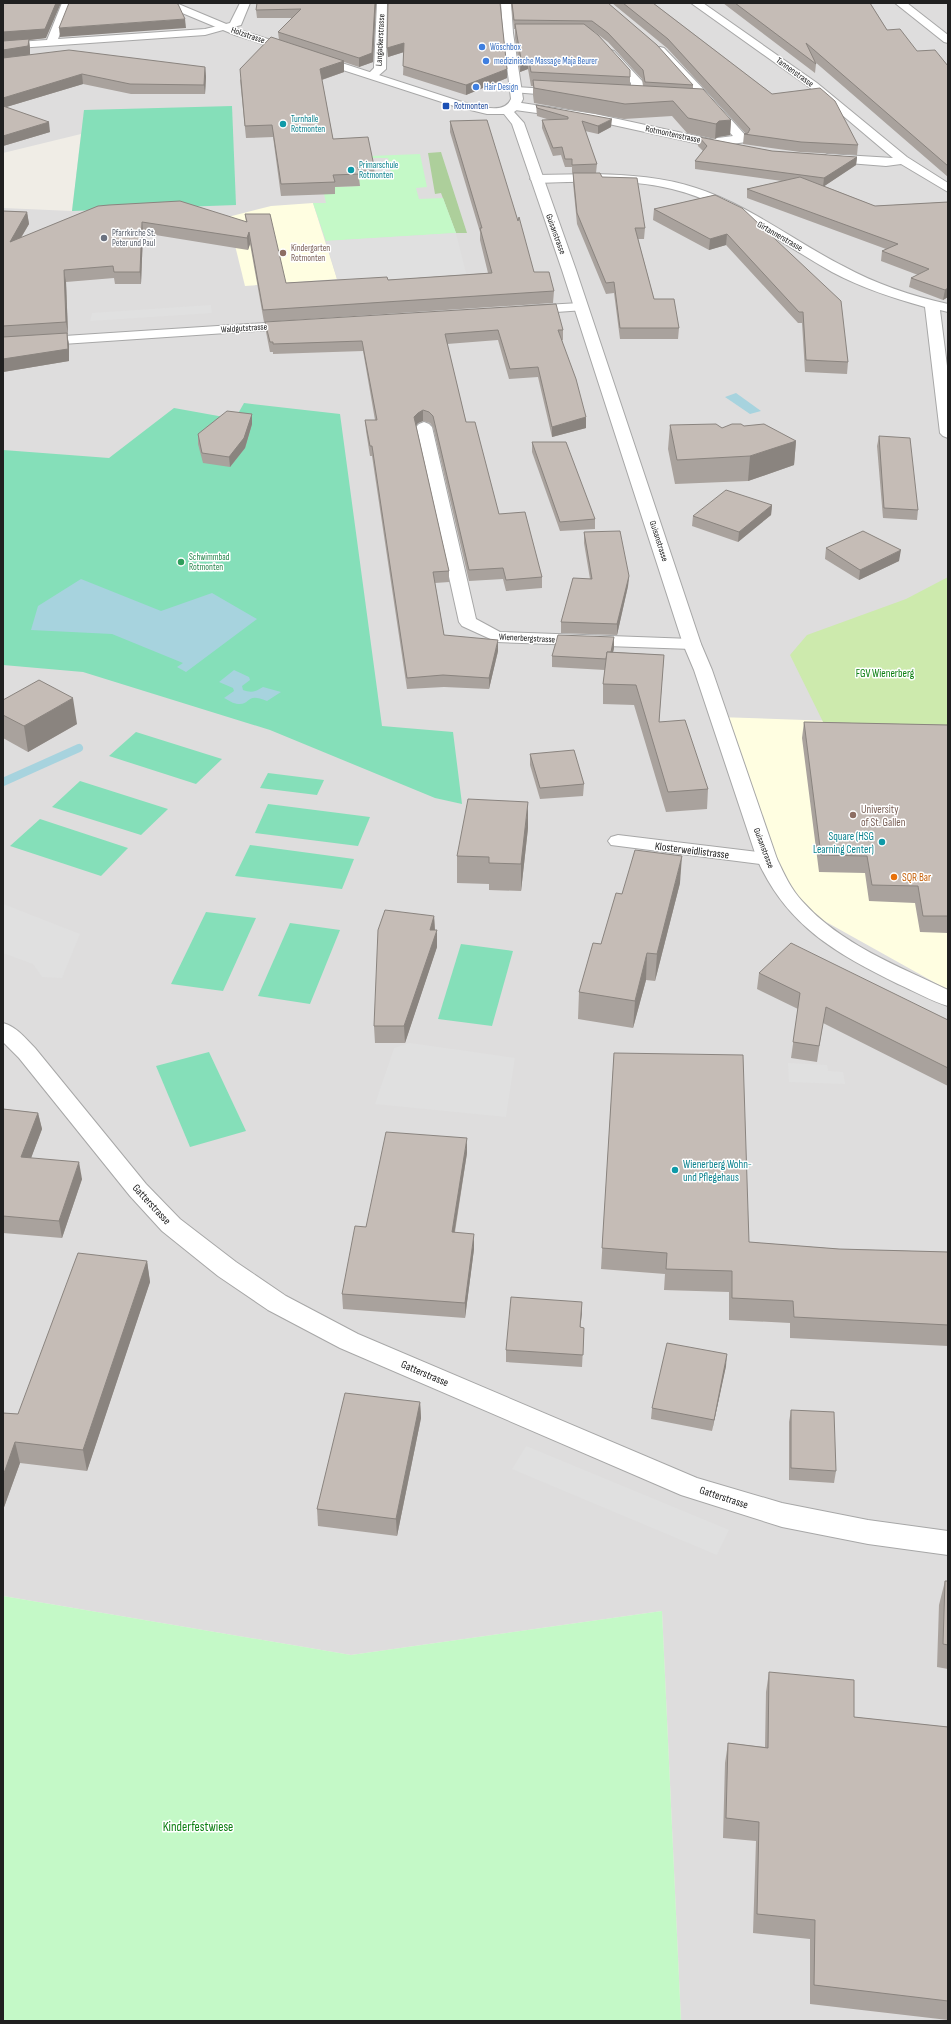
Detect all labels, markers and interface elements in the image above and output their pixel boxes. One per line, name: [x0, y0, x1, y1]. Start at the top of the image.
street label: Langackerstrasse: [374, 13, 387, 66]
street label: Holzstrasse: [229, 25, 267, 47]
marker: Wöschbox: [477, 42, 487, 52]
place label: Wöschbox: [490, 42, 522, 53]
street label: Tannenstrasse: [774, 55, 816, 90]
marker: medizinische Massage Maja Beurer: [481, 56, 491, 66]
place label: medizinische Massage Maja Beurer: [494, 56, 598, 67]
marker: Hair Design: [471, 82, 481, 92]
place label: Hair Design: [484, 82, 518, 93]
marker: Rotmonten: [441, 101, 451, 111]
place label: Rotmonten: [454, 101, 488, 112]
place label: Turnhalle Rotmonten: [291, 114, 325, 135]
marker: Turnhalle Rotmonten: [278, 119, 288, 129]
street label: Rotmontenstrasse: [644, 123, 702, 146]
place label: Primarschule Rotmonten: [359, 160, 399, 181]
marker: Primarschule Rotmonten: [346, 165, 356, 175]
street label: Guisanstrasse: [543, 212, 568, 256]
street label: Girtannerstrasse: [755, 219, 805, 254]
place label: Pfarrkirche St. Peter und Paul: [112, 228, 156, 249]
marker: Pfarrkirche St. Peter und Paul: [99, 233, 109, 243]
place label: Kindergarten Rotmonten: [291, 243, 330, 264]
marker: Kindergarten Rotmonten: [278, 248, 288, 258]
street label: Waldgutstrasse: [221, 321, 268, 336]
street label: Guisanstrasse: [647, 519, 670, 563]
place label: Schwimmbad Rotmonten: [189, 552, 230, 573]
marker: Schwimmbad Rotmonten: [176, 557, 186, 567]
street label: Wienerbergstrasse: [499, 632, 556, 645]
park label: FGV Wienerberg: [856, 667, 915, 680]
place label: University of St. Gallen: [861, 803, 906, 829]
marker: University of St. Gallen: [848, 810, 858, 820]
street label: Guisanstrasse: [751, 826, 776, 870]
place label: Square (HSG Learning Center): [813, 830, 874, 856]
marker: Square (HSG Learning Center): [877, 837, 887, 847]
street label: Klosterweidlistrasse: [654, 839, 730, 862]
place label: SQR Bar: [902, 871, 931, 884]
marker: SQR Bar: [889, 872, 899, 882]
place label: Wienerberg Wohn- und Pflegehaus: [683, 1158, 752, 1184]
marker: Wienerberg Wohn- und Pflegehaus: [670, 1165, 680, 1175]
street label: Gatterstrasse: [130, 1181, 174, 1227]
street label: Gatterstrasse: [399, 1358, 451, 1389]
street label: Gatterstrasse: [698, 1484, 750, 1511]
park label: Kinderfestwiese: [163, 1819, 233, 1835]

